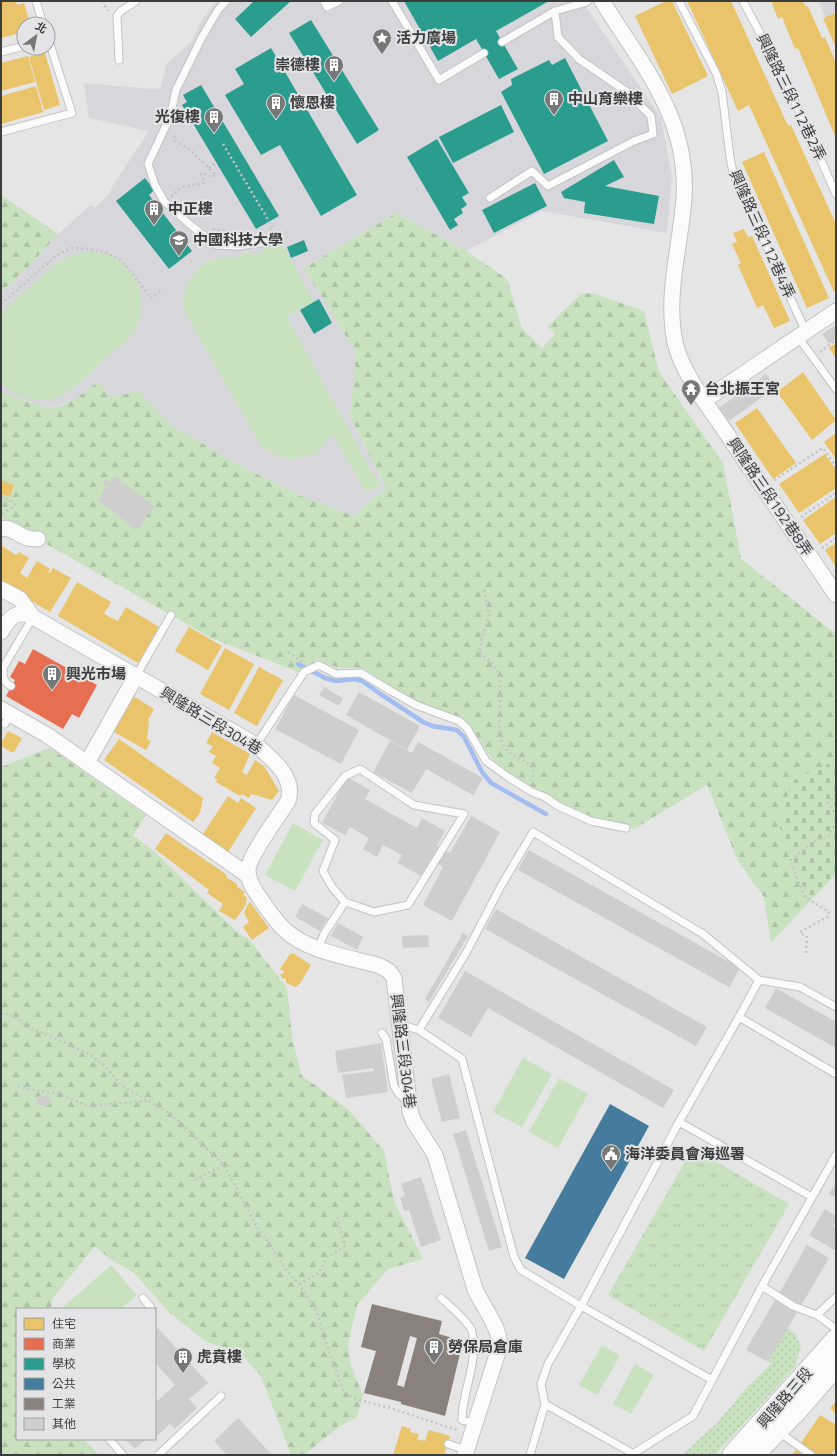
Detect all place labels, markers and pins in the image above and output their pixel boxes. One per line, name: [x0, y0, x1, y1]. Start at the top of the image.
place label: 活力廣場: [396, 26, 456, 49]
place icon: 活力廣場: [371, 27, 393, 55]
place label: 崇德樓: [275, 53, 320, 76]
building icon: 崇德樓: [323, 54, 345, 82]
place label: 中山育樂樓: [568, 87, 643, 110]
building icon: 中山育樂樓: [543, 88, 565, 116]
place label: 懷恩樓: [290, 91, 335, 114]
building icon: 懷恩樓: [265, 92, 287, 120]
place label: 光復樓: [155, 105, 200, 128]
building icon: 光復樓: [203, 106, 225, 134]
place label: 中正樓: [168, 197, 213, 220]
building icon: 中正樓: [143, 198, 165, 226]
place label: 中國科技大學: [193, 228, 283, 251]
school or university icon: 中國科技大學: [168, 229, 190, 257]
place label: 台北振王宮: [705, 377, 780, 400]
temple icon: 台北振王宮: [680, 378, 702, 406]
place label: 興光市場: [66, 662, 126, 685]
building icon: 興光市場: [41, 663, 63, 691]
place label: 海洋委員會海巡署: [625, 1142, 745, 1165]
public building icon: 海洋委員會海巡署: [600, 1143, 622, 1171]
place label: 勞保局倉庫: [448, 1335, 523, 1358]
building icon: 勞保局倉庫: [423, 1336, 445, 1364]
place label: 虎賁樓: [197, 1345, 242, 1368]
building icon: 虎賁樓: [172, 1346, 194, 1374]

